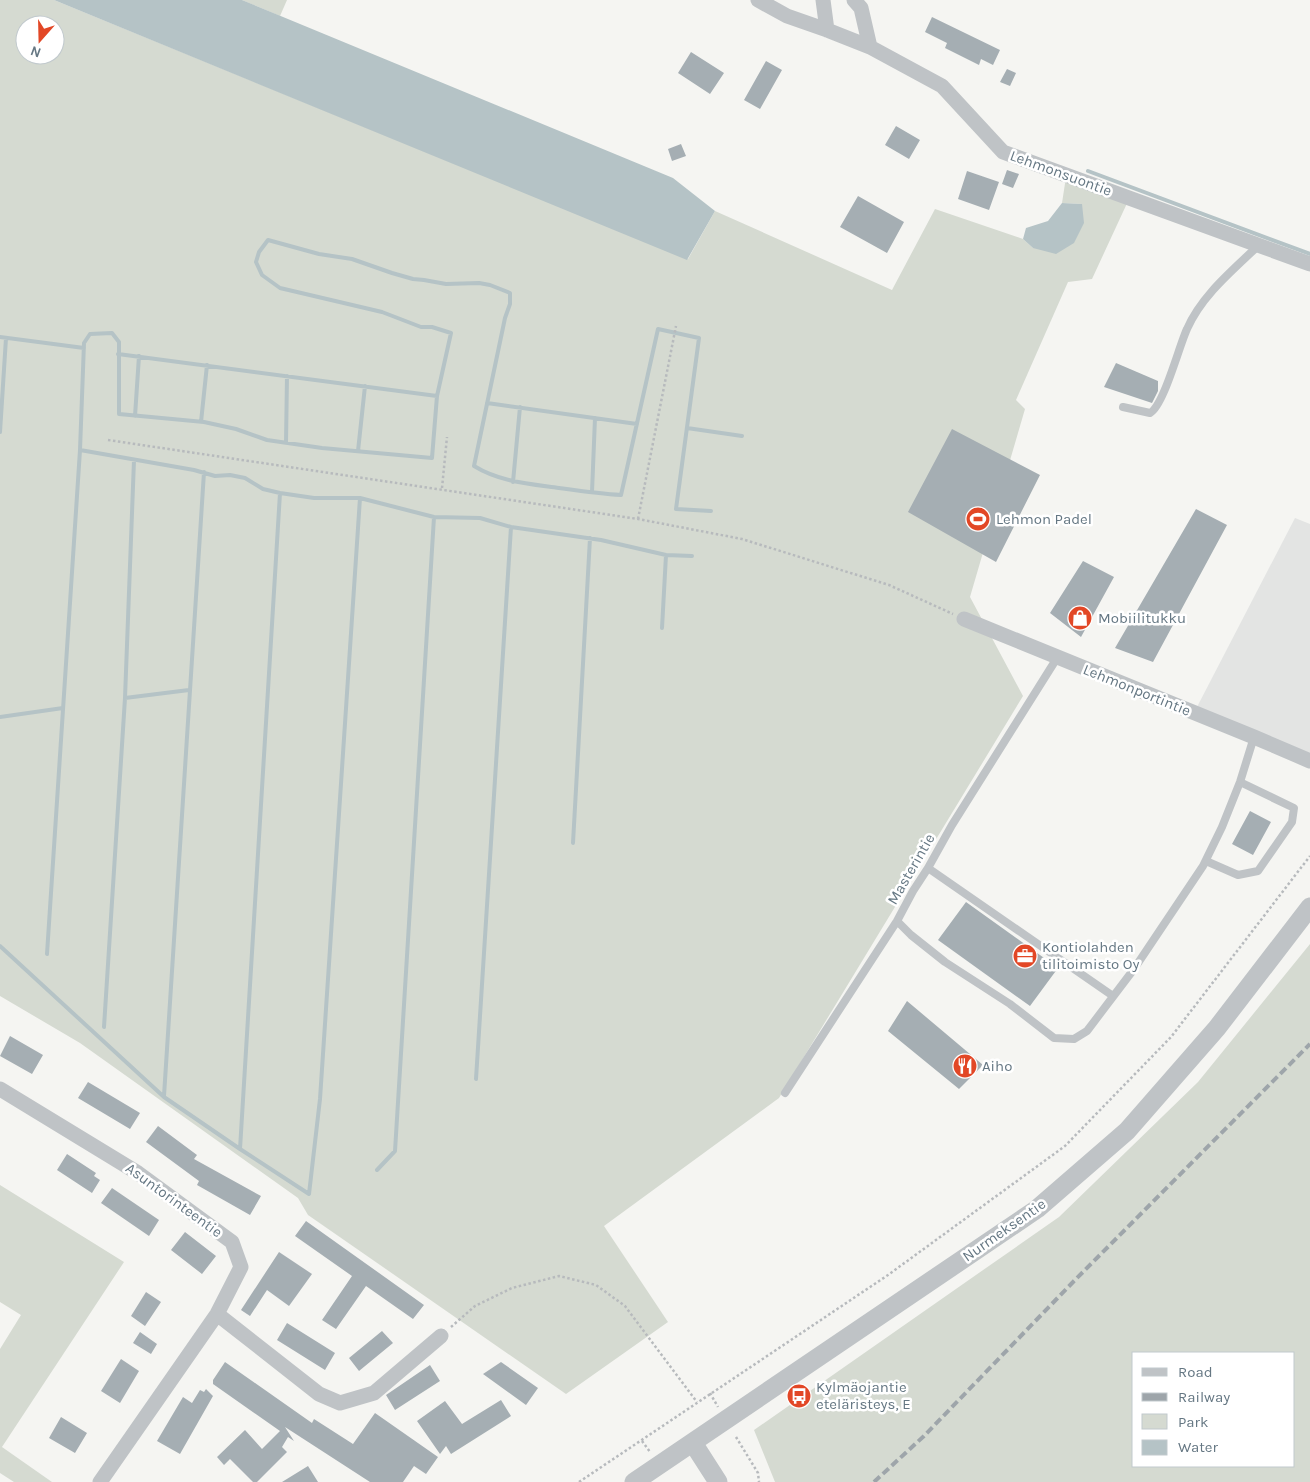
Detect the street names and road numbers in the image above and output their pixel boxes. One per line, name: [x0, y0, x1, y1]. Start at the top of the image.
street label: Lehmonsuontie: [1008, 146, 1114, 200]
street label: Lehmonportintie: [1081, 660, 1193, 720]
street label: Masterintie: [883, 830, 939, 908]
street label: Asuntorinteentie: [122, 1159, 226, 1241]
street label: Nurmeksentie: [959, 1195, 1049, 1265]

